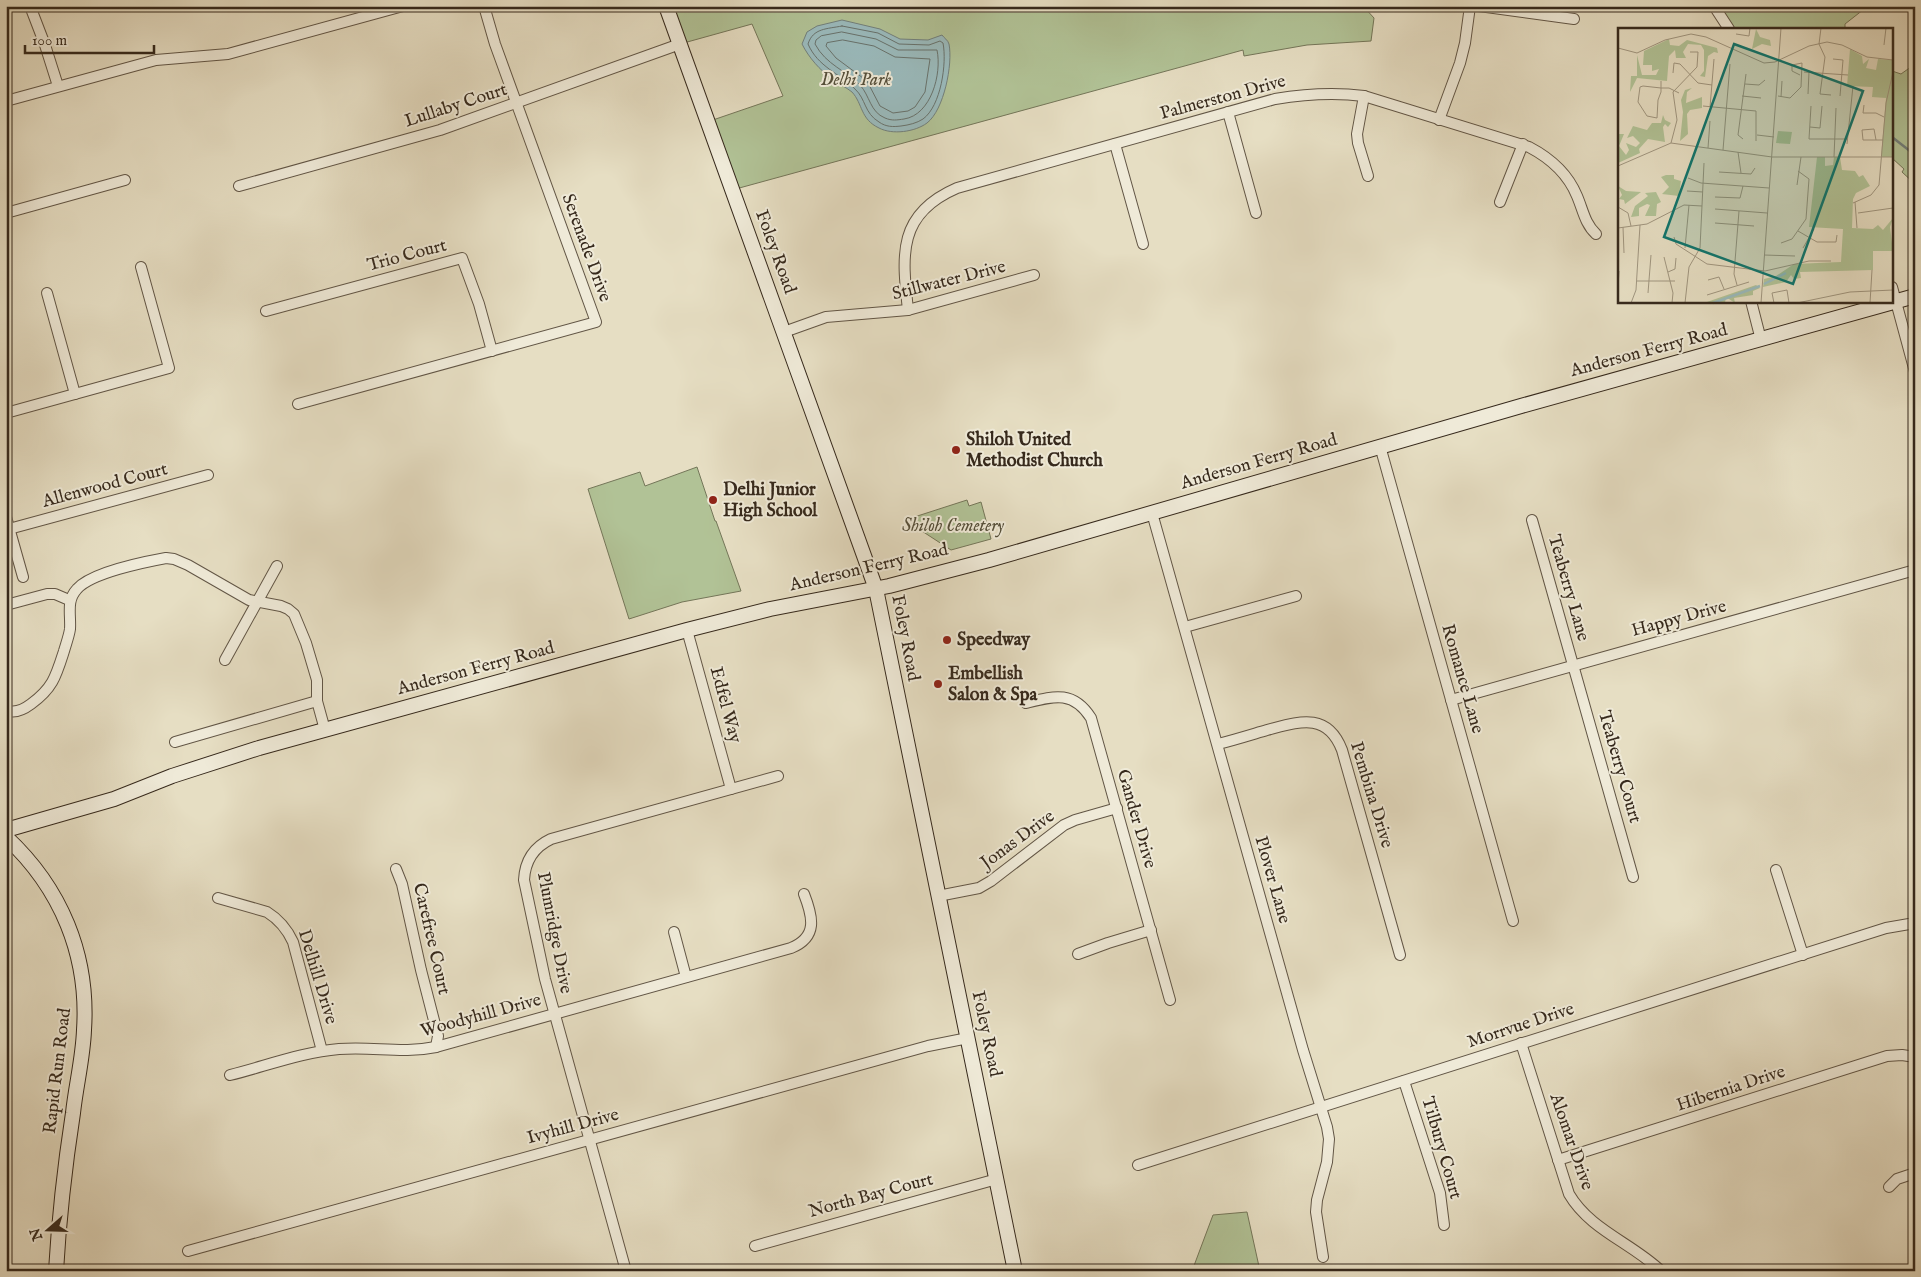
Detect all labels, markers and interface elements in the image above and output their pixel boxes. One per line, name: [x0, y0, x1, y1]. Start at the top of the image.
scale bar: [25, 22, 154, 54]
inset map: [1618, 28, 1894, 302]
text: 100 m: [32, 31, 68, 50]
park label: Delhi Park: [821, 69, 891, 92]
street label: Palmerston Drive: [1158, 70, 1288, 126]
street label: Lullaby Court: [402, 79, 510, 133]
street label: Serenade Drive: [556, 191, 616, 305]
street label: Foley Road: [749, 207, 801, 297]
street label: Trio Court: [365, 234, 449, 278]
street label: Stillwater Drive: [890, 256, 1008, 306]
street label: Anderson Ferry Road: [1567, 319, 1731, 383]
place label: Shiloh United Methodist Church: [966, 429, 1103, 473]
street label: Anderson Ferry Road: [1177, 429, 1340, 496]
marker: Shiloh United Methodist Church: [950, 444, 962, 456]
street label: Allenwood Court: [39, 458, 170, 514]
place label: Delhi Junior High School: [723, 479, 818, 523]
marker: Delhi Junior High School: [707, 494, 719, 506]
park label: Shiloh Cemetery: [902, 515, 1004, 538]
street label: Teaberry Lane: [1542, 532, 1594, 644]
street label: Anderson Ferry Road: [787, 538, 951, 598]
street label: Foley Road: [885, 593, 925, 684]
street label: Happy Drive: [1629, 595, 1729, 643]
street label: Romance Lane: [1435, 622, 1489, 736]
place label: Speedway: [957, 629, 1031, 652]
marker: Speedway: [941, 634, 953, 646]
street label: Anderson Ferry Road: [394, 637, 558, 701]
place label: Embellish Salon & Spa: [948, 663, 1038, 707]
street label: Edfel Way: [704, 664, 746, 746]
marker: Embellish Salon & Spa: [932, 678, 944, 690]
street label: Teaberry Court: [1592, 708, 1646, 826]
street label: Pembina Drive: [1344, 739, 1398, 851]
street label: Gander Drive: [1111, 767, 1161, 871]
street label: Jonas Drive: [975, 805, 1060, 876]
street label: Plover Lane: [1249, 834, 1295, 926]
street label: Plumridge Drive: [531, 870, 577, 996]
street label: Carefree Court: [407, 881, 455, 997]
street label: Delhill Drive: [292, 927, 342, 1027]
street label: Woodyhill Drive: [418, 989, 544, 1043]
street label: Foley Road: [966, 989, 1006, 1080]
street label: Morrvue Drive: [1465, 998, 1577, 1054]
street label: Rapid Run Road: [39, 1006, 77, 1135]
street label: Hibernia Drive: [1674, 1061, 1788, 1117]
street label: Alomar Drive: [1543, 1090, 1598, 1193]
street label: Tilbury Court: [1415, 1094, 1467, 1202]
street label: Ivyhill Drive: [525, 1104, 621, 1150]
street label: North Bay Court: [806, 1168, 936, 1224]
north arrow: [22, 1204, 72, 1254]
text: N: [26, 1225, 48, 1244]

